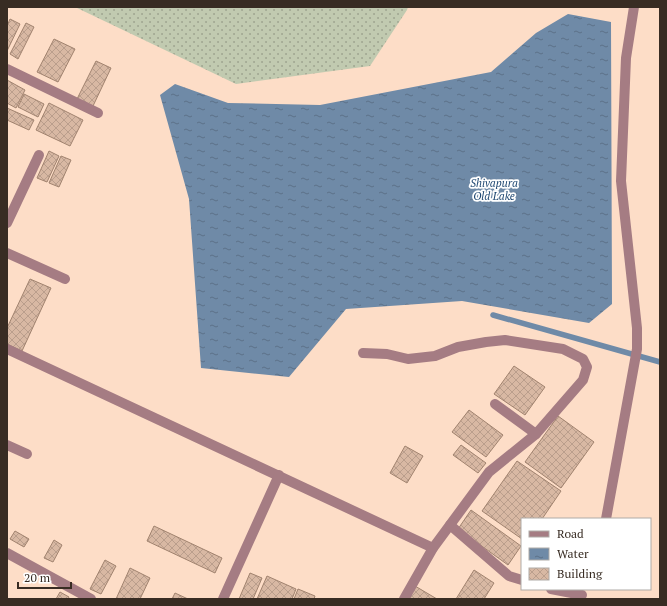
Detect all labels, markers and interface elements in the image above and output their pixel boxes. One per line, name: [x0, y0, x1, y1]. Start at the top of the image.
water label: Shivapura Old Lake: [470, 176, 518, 203]
legend: [521, 518, 651, 590]
text: Road: [557, 526, 584, 541]
text: Water: [557, 546, 589, 561]
scale bar: [18, 564, 71, 590]
text: Building: [557, 566, 603, 581]
text: 20 m: [24, 570, 51, 585]

